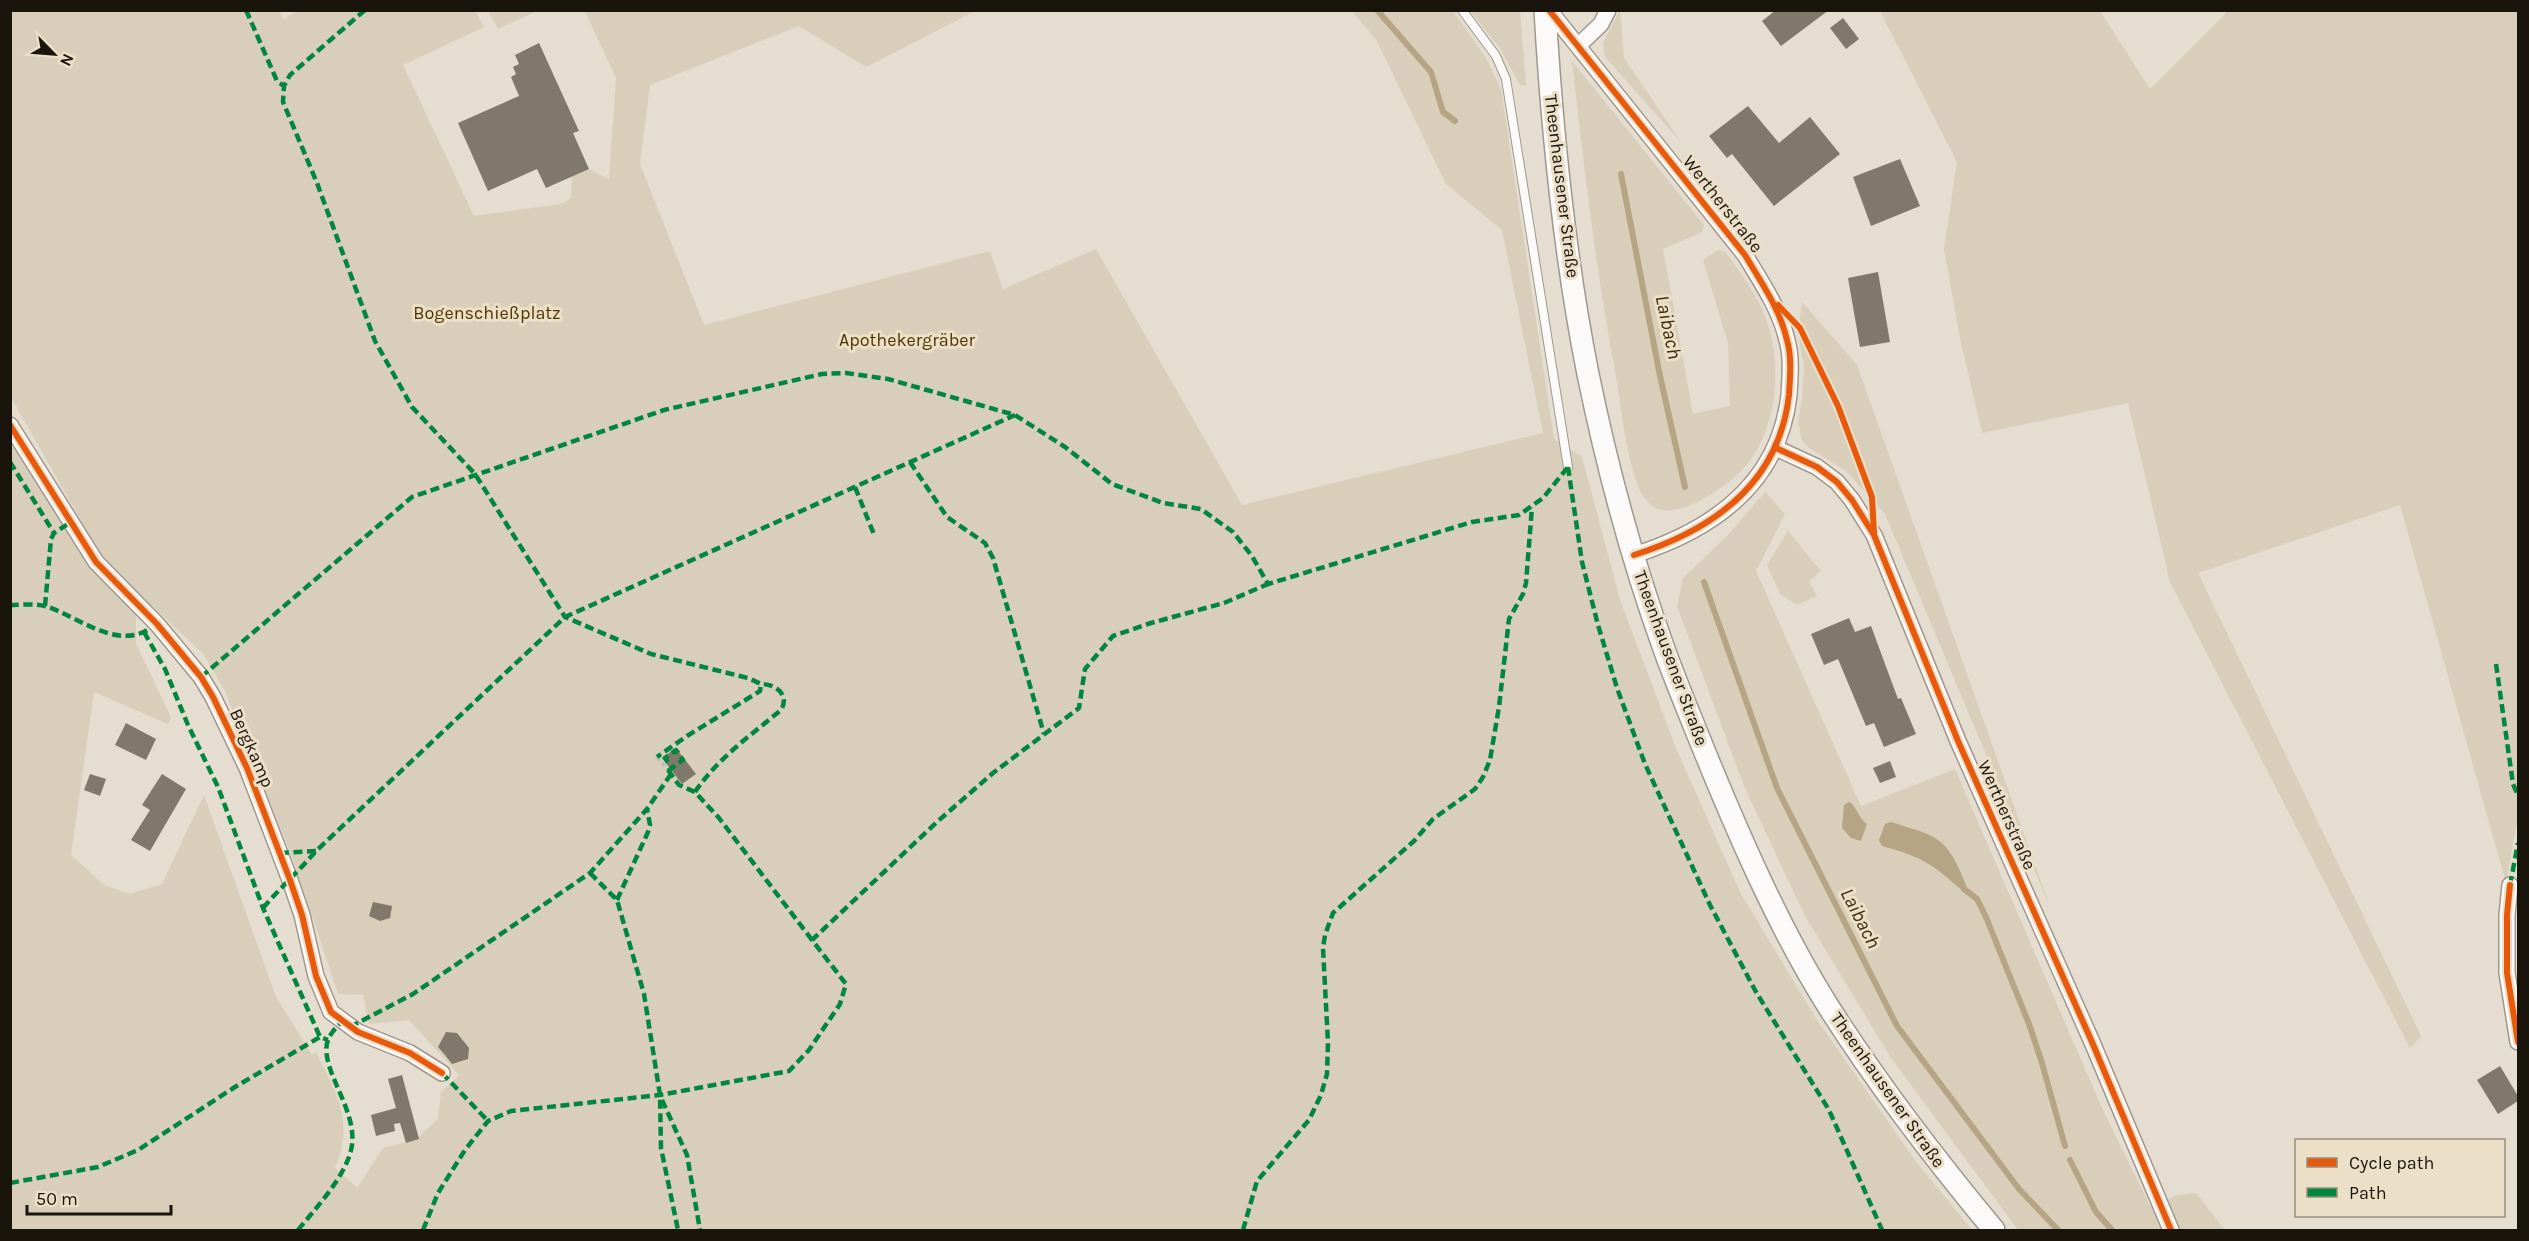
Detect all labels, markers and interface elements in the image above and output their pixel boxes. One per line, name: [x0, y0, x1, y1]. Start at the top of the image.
north arrow: [24, 24, 84, 84]
text: N: [56, 51, 78, 69]
street label: Theenhausener Straße: [1540, 93, 1584, 279]
street label: Wertherstraße: [1678, 151, 1768, 257]
water label: Laibach: [1651, 293, 1686, 361]
park label: Bogenschießplatz: [413, 302, 561, 324]
park label: Apothekergräber: [839, 329, 976, 351]
street label: Theenhausener Straße: [1629, 567, 1713, 749]
street label: Bergkamp: [225, 705, 279, 791]
street label: Wertherstraße: [1973, 757, 2041, 873]
water label: Laibach: [1836, 884, 1885, 952]
street label: Theenhausener Straße: [1826, 1008, 1950, 1172]
legend: [2295, 1139, 2505, 1217]
text: Cycle path: [2349, 1152, 2434, 1174]
scale bar: [27, 1178, 171, 1216]
text: Path: [2349, 1182, 2387, 1204]
text: 50 m: [36, 1188, 78, 1210]

